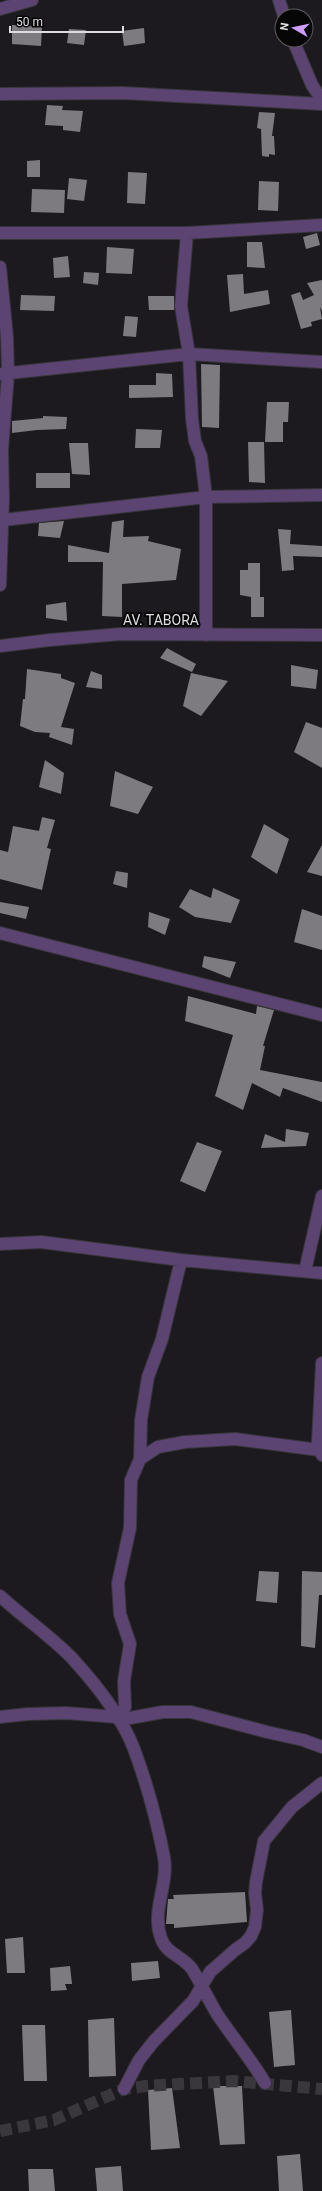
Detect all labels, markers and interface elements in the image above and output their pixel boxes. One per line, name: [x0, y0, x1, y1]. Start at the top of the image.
scale bar: [10, 8, 123, 34]
north arrow: [274, 8, 314, 48]
text: 50 m: [16, 15, 43, 29]
text: N: [278, 21, 292, 31]
street label: AV. TABORA: [123, 612, 199, 628]

